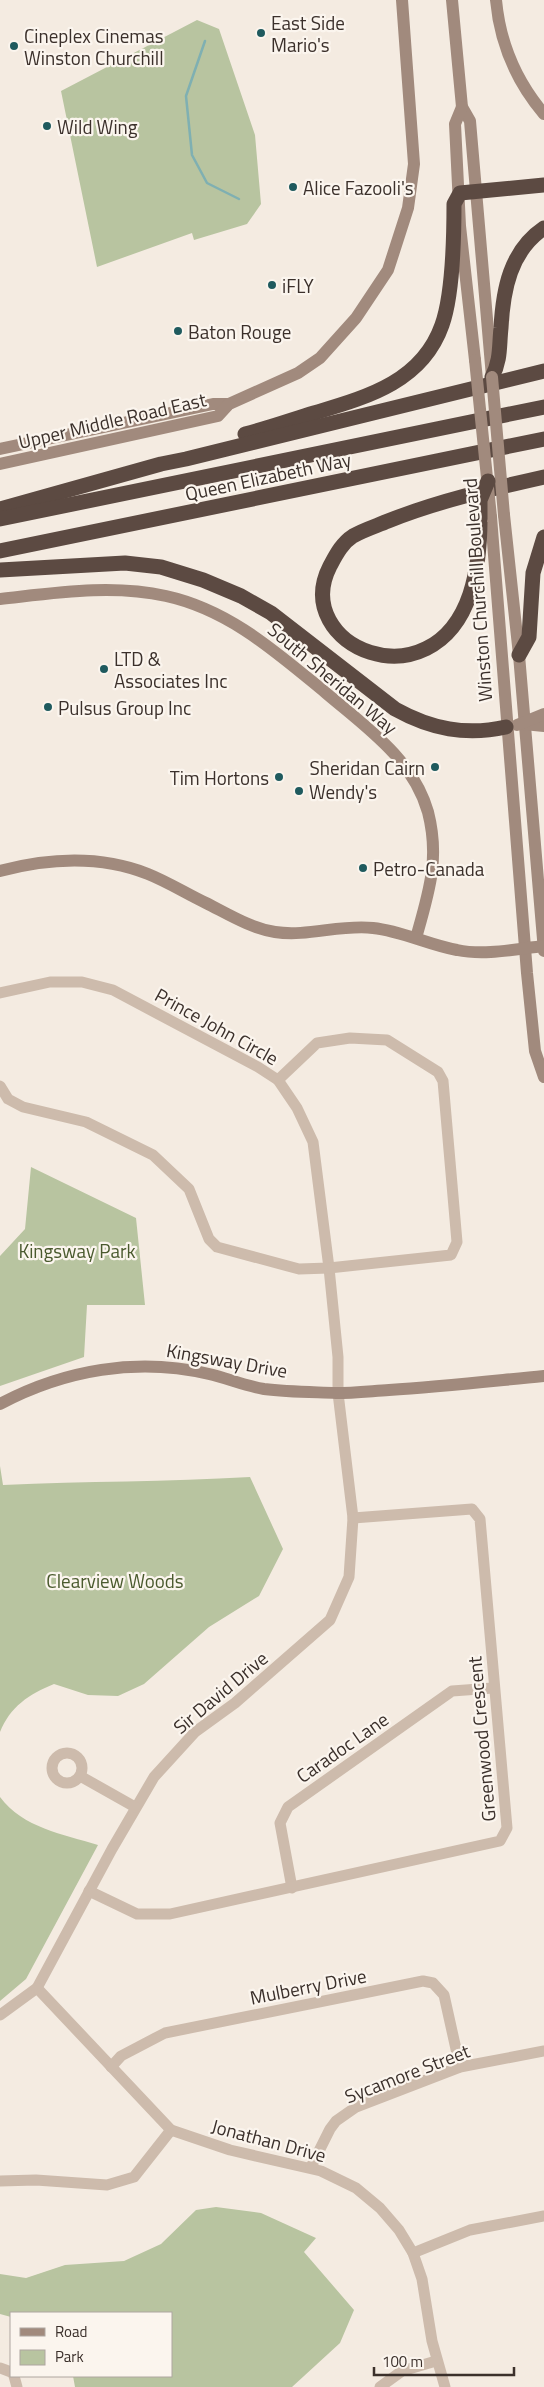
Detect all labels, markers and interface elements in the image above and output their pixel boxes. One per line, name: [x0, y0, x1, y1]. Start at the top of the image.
place label: East Side Mario's: [271, 8, 345, 59]
place label: Cineplex Cinemas Winston Churchill: [24, 21, 164, 72]
marker: East Side Mario's: [255, 27, 267, 39]
marker: Cineplex Cinemas Winston Churchill: [8, 40, 20, 52]
place label: Wild Wing: [57, 112, 138, 141]
marker: Wild Wing: [41, 120, 53, 132]
place label: Alice Fazooli's: [303, 173, 414, 202]
marker: Alice Fazooli's: [287, 181, 299, 193]
place label: iFLY: [282, 271, 315, 300]
marker: iFLY: [266, 279, 278, 291]
place label: Baton Rouge: [188, 317, 291, 346]
marker: Baton Rouge: [172, 325, 184, 337]
street label: Upper Middle Road East: [15, 384, 209, 456]
street label: Queen Elizabeth Way: [182, 444, 354, 508]
street label: Winston Churchill Boulevard: [455, 477, 499, 703]
street label: South Sheridan Way: [262, 615, 404, 741]
place label: LTD & Associates Inc: [114, 644, 227, 695]
marker: LTD & Associates Inc: [98, 663, 110, 675]
place label: Pulsus Group Inc: [58, 693, 191, 722]
marker: Pulsus Group Inc: [42, 701, 54, 713]
place label: Sheridan Cairn: [309, 753, 425, 782]
marker: Sheridan Cairn: [429, 761, 441, 773]
place label: Tim Hortons: [170, 763, 269, 792]
marker: Tim Hortons: [273, 771, 285, 783]
place label: Wendy's: [309, 777, 377, 806]
marker: Wendy's: [293, 785, 305, 797]
place label: Petro-Canada: [373, 854, 485, 883]
marker: Petro-Canada: [357, 862, 369, 874]
street label: Prince John Circle: [150, 980, 284, 1072]
park label: Kingsway Park: [18, 1236, 136, 1265]
street label: Kingsway Drive: [164, 1335, 290, 1385]
park label: Clearview Woods: [46, 1566, 184, 1595]
street label: Sir David Drive: [166, 1644, 274, 1740]
street label: Greenwood Crescent: [459, 1655, 503, 1823]
street label: Caradoc Lane: [290, 1704, 394, 1790]
street label: Mulberry Drive: [247, 1960, 369, 2012]
street label: Sycamore Street: [340, 2036, 474, 2110]
street label: Jonathan Drive: [209, 2111, 329, 2169]
legend: [10, 2312, 172, 2377]
text: Road: [55, 2320, 87, 2343]
scale bar: [374, 2344, 514, 2376]
text: Park: [55, 2345, 84, 2368]
text: 100 m: [382, 2350, 423, 2373]

